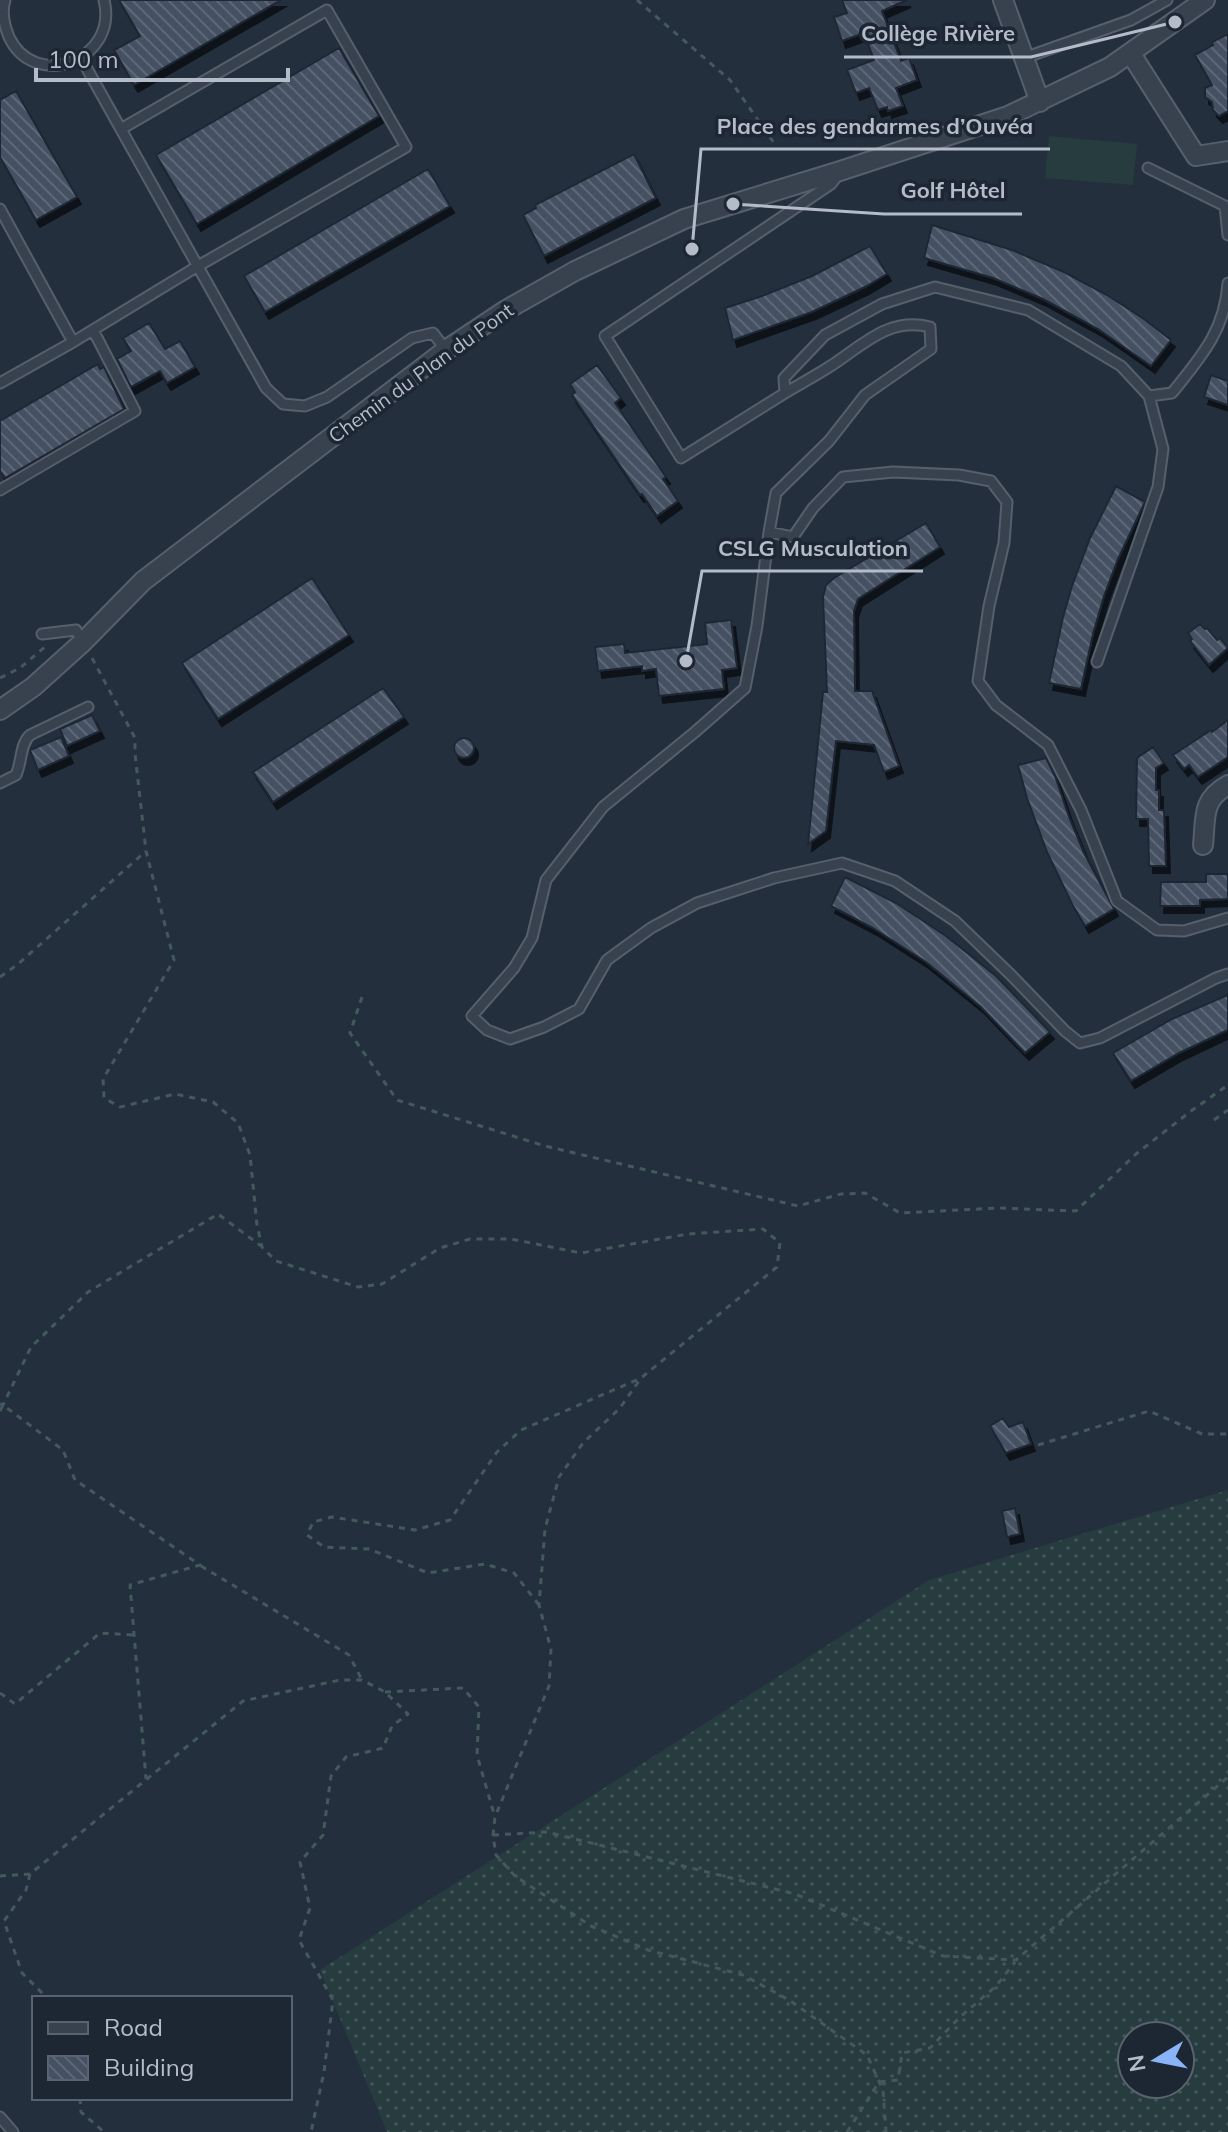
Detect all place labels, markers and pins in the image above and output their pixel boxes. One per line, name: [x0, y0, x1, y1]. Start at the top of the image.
callout: Collège Rivière: [844, 11, 1031, 57]
callout: Place des gendarmes d’Ouvéa: [701, 103, 1050, 149]
callout: Golf Hôtel: [884, 168, 1022, 214]
callout: CSLG Musculation: [702, 525, 923, 571]

